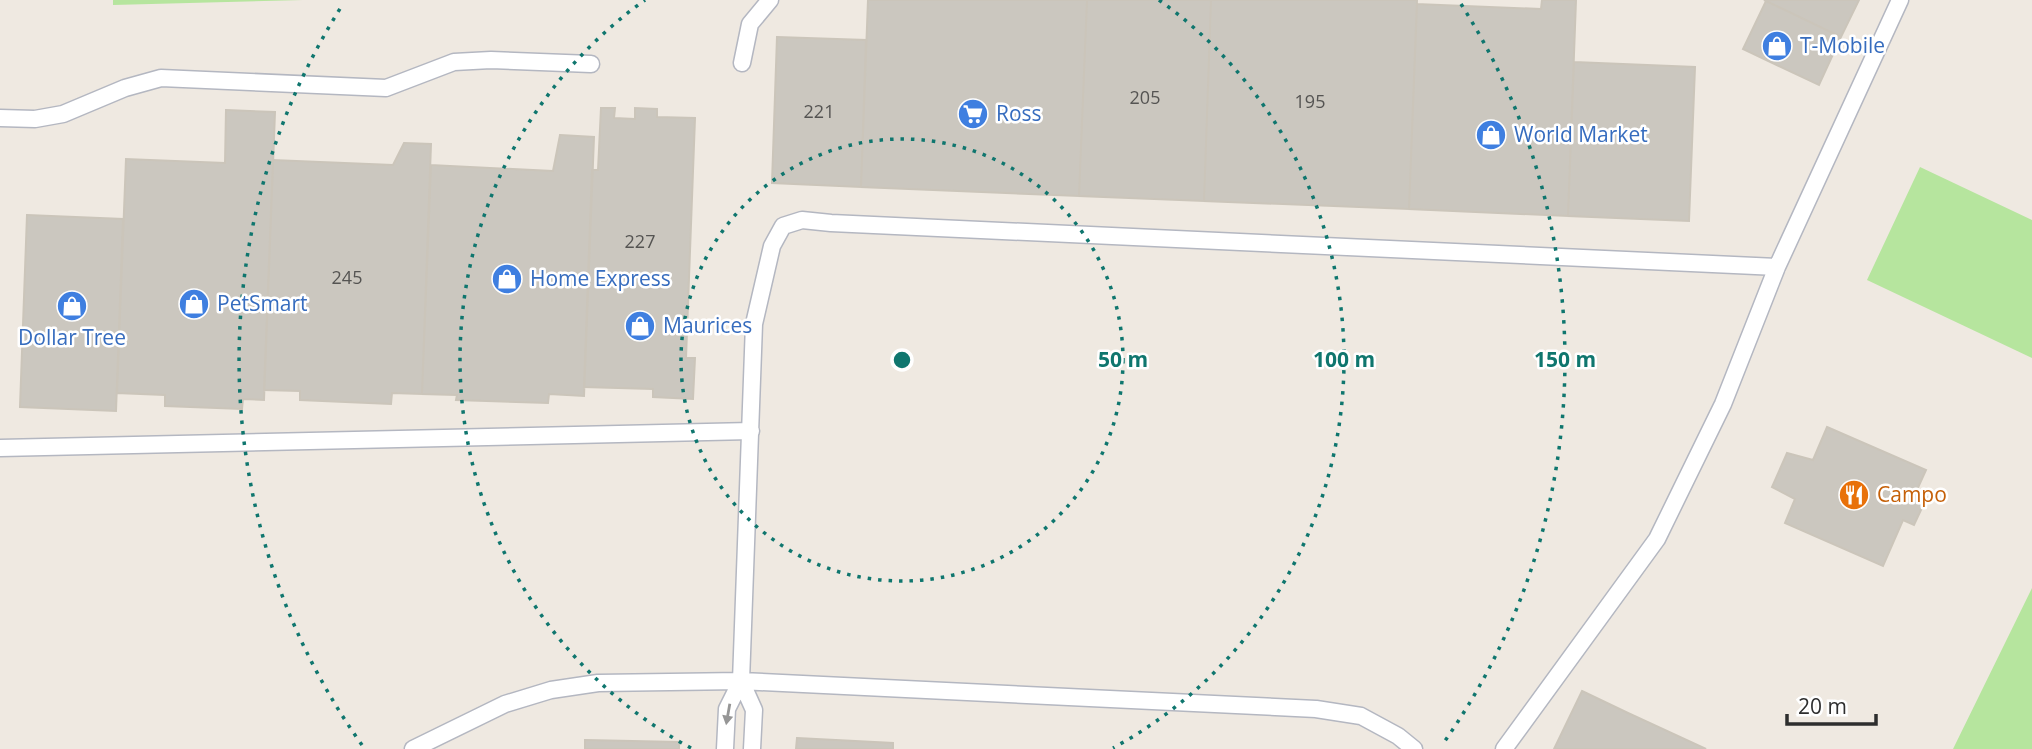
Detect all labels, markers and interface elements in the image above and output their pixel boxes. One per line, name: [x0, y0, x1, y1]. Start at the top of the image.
shop icon: T-Mobile: [1760, 29, 1794, 63]
place label: T-Mobile: [1800, 31, 1885, 59]
house number: 205: [1130, 85, 1160, 109]
house number: 195: [1295, 89, 1325, 113]
supermarket icon: Ross: [956, 97, 990, 131]
house number: 221: [804, 99, 834, 123]
place label: Ross: [996, 99, 1042, 127]
shop icon: World Market: [1474, 118, 1508, 152]
place label: World Market: [1514, 120, 1648, 148]
house number: 227: [625, 229, 655, 253]
shop icon: Home Express: [490, 262, 524, 296]
place label: Home Express: [530, 264, 671, 292]
house number: 245: [332, 265, 362, 289]
shop icon: PetSmart: [177, 287, 211, 321]
shop icon: Dollar Tree: [55, 289, 89, 323]
place label: PetSmart: [217, 289, 308, 317]
shop icon: Maurices: [623, 309, 657, 343]
place label: Maurices: [663, 311, 752, 339]
place label: Dollar Tree: [18, 323, 126, 351]
text: 50 m: [1098, 345, 1148, 373]
text: 100 m: [1313, 345, 1375, 373]
text: 150 m: [1534, 345, 1596, 373]
centre of rings: [890, 348, 914, 372]
restaurant icon: Campo: [1837, 478, 1871, 512]
place label: Campo: [1877, 480, 1947, 508]
scale bar: [1787, 682, 1876, 726]
text: 20 m: [1798, 692, 1847, 720]
one-way arrow: [722, 703, 733, 725]

